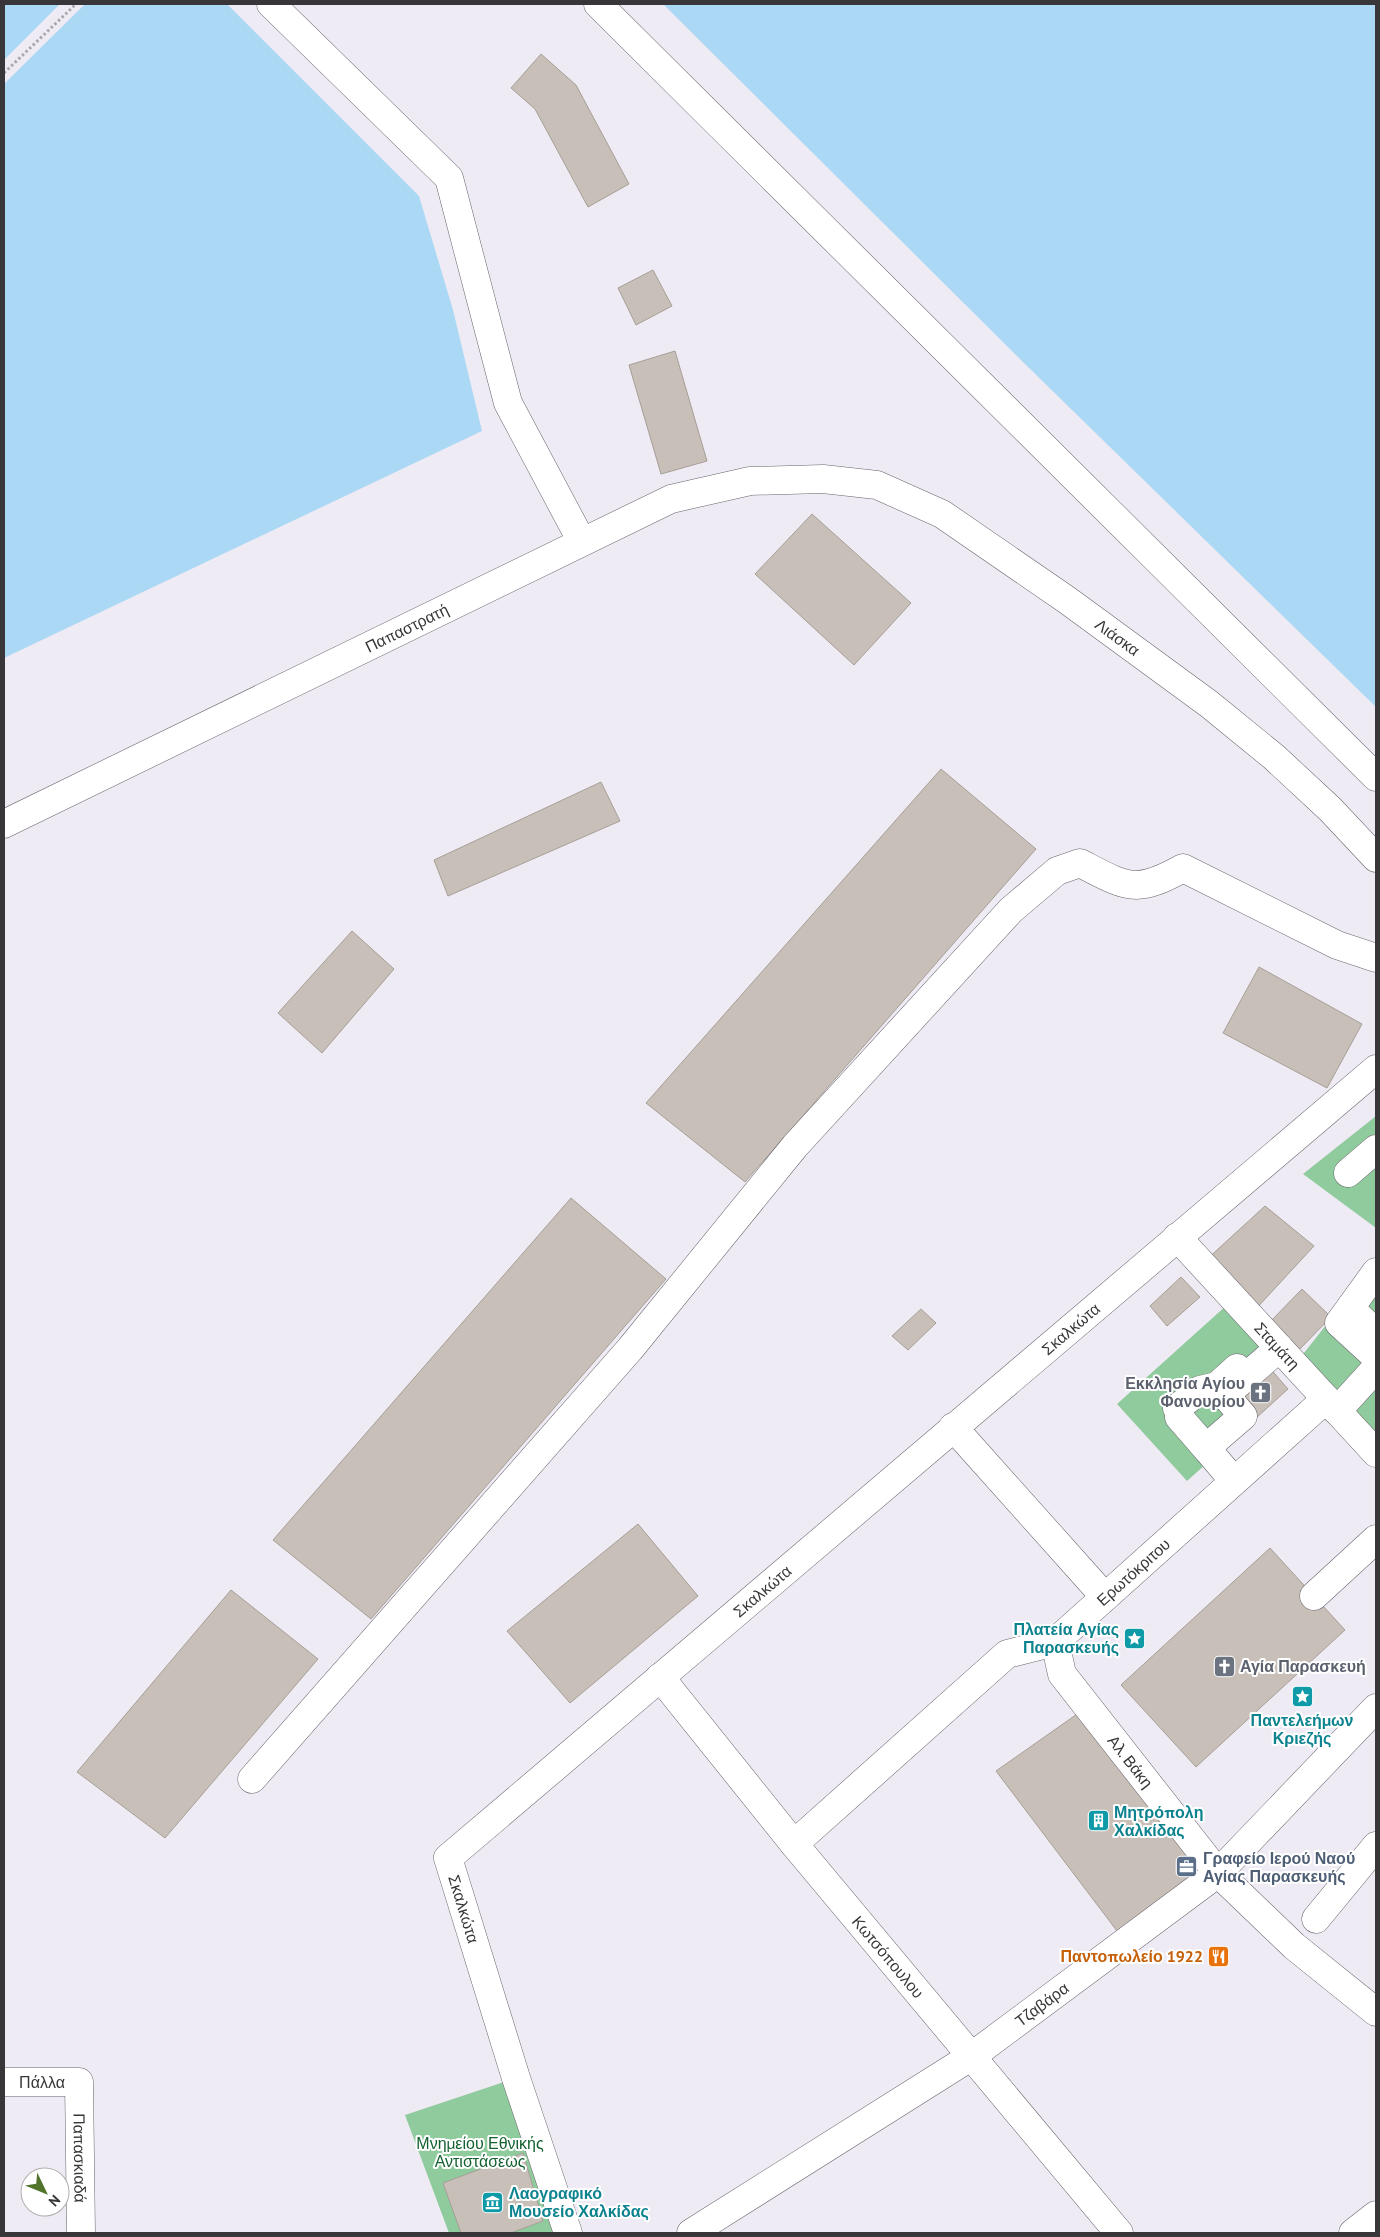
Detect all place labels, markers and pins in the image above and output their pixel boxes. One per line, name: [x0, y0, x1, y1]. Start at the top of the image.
place label: Εκκλησία Αγίου Φανουρίου: [1125, 1373, 1245, 1411]
church icon: Εκκλησία Αγίου Φανουρίου: [1249, 1380, 1273, 1404]
place label: Πλατεία Αγίας Παρασκευής: [1013, 1619, 1119, 1657]
place icon: Πλατεία Αγίας Παρασκευής: [1123, 1626, 1147, 1650]
church icon: Αγία Παρασκευή: [1212, 1654, 1236, 1678]
place label: Αγία Παρασκευή: [1240, 1656, 1366, 1676]
place icon: Παντελεήμων Κριεζής: [1290, 1684, 1314, 1708]
place label: Παντελεήμων Κριεζής: [1251, 1710, 1354, 1748]
place label: Μητρόπολη Χαλκίδας: [1114, 1802, 1204, 1840]
building icon: Μητρόπολη Χαλκίδας: [1086, 1809, 1110, 1833]
place label: Γραφείο Ιερού Ναού Αγίας Παρασκευής: [1203, 1848, 1355, 1886]
office icon: Γραφείο Ιερού Ναού Αγίας Παρασκευής: [1175, 1855, 1199, 1879]
restaurant icon: Παντοπωλείο 1922: [1207, 1944, 1231, 1968]
place label: Παντοπωλείο 1922: [1061, 1946, 1203, 1966]
place label: Λαογραφικό Μουσείο Χαλκίδας: [509, 2183, 649, 2221]
museum icon: Λαογραφικό Μουσείο Χαλκίδας: [481, 2190, 505, 2214]

